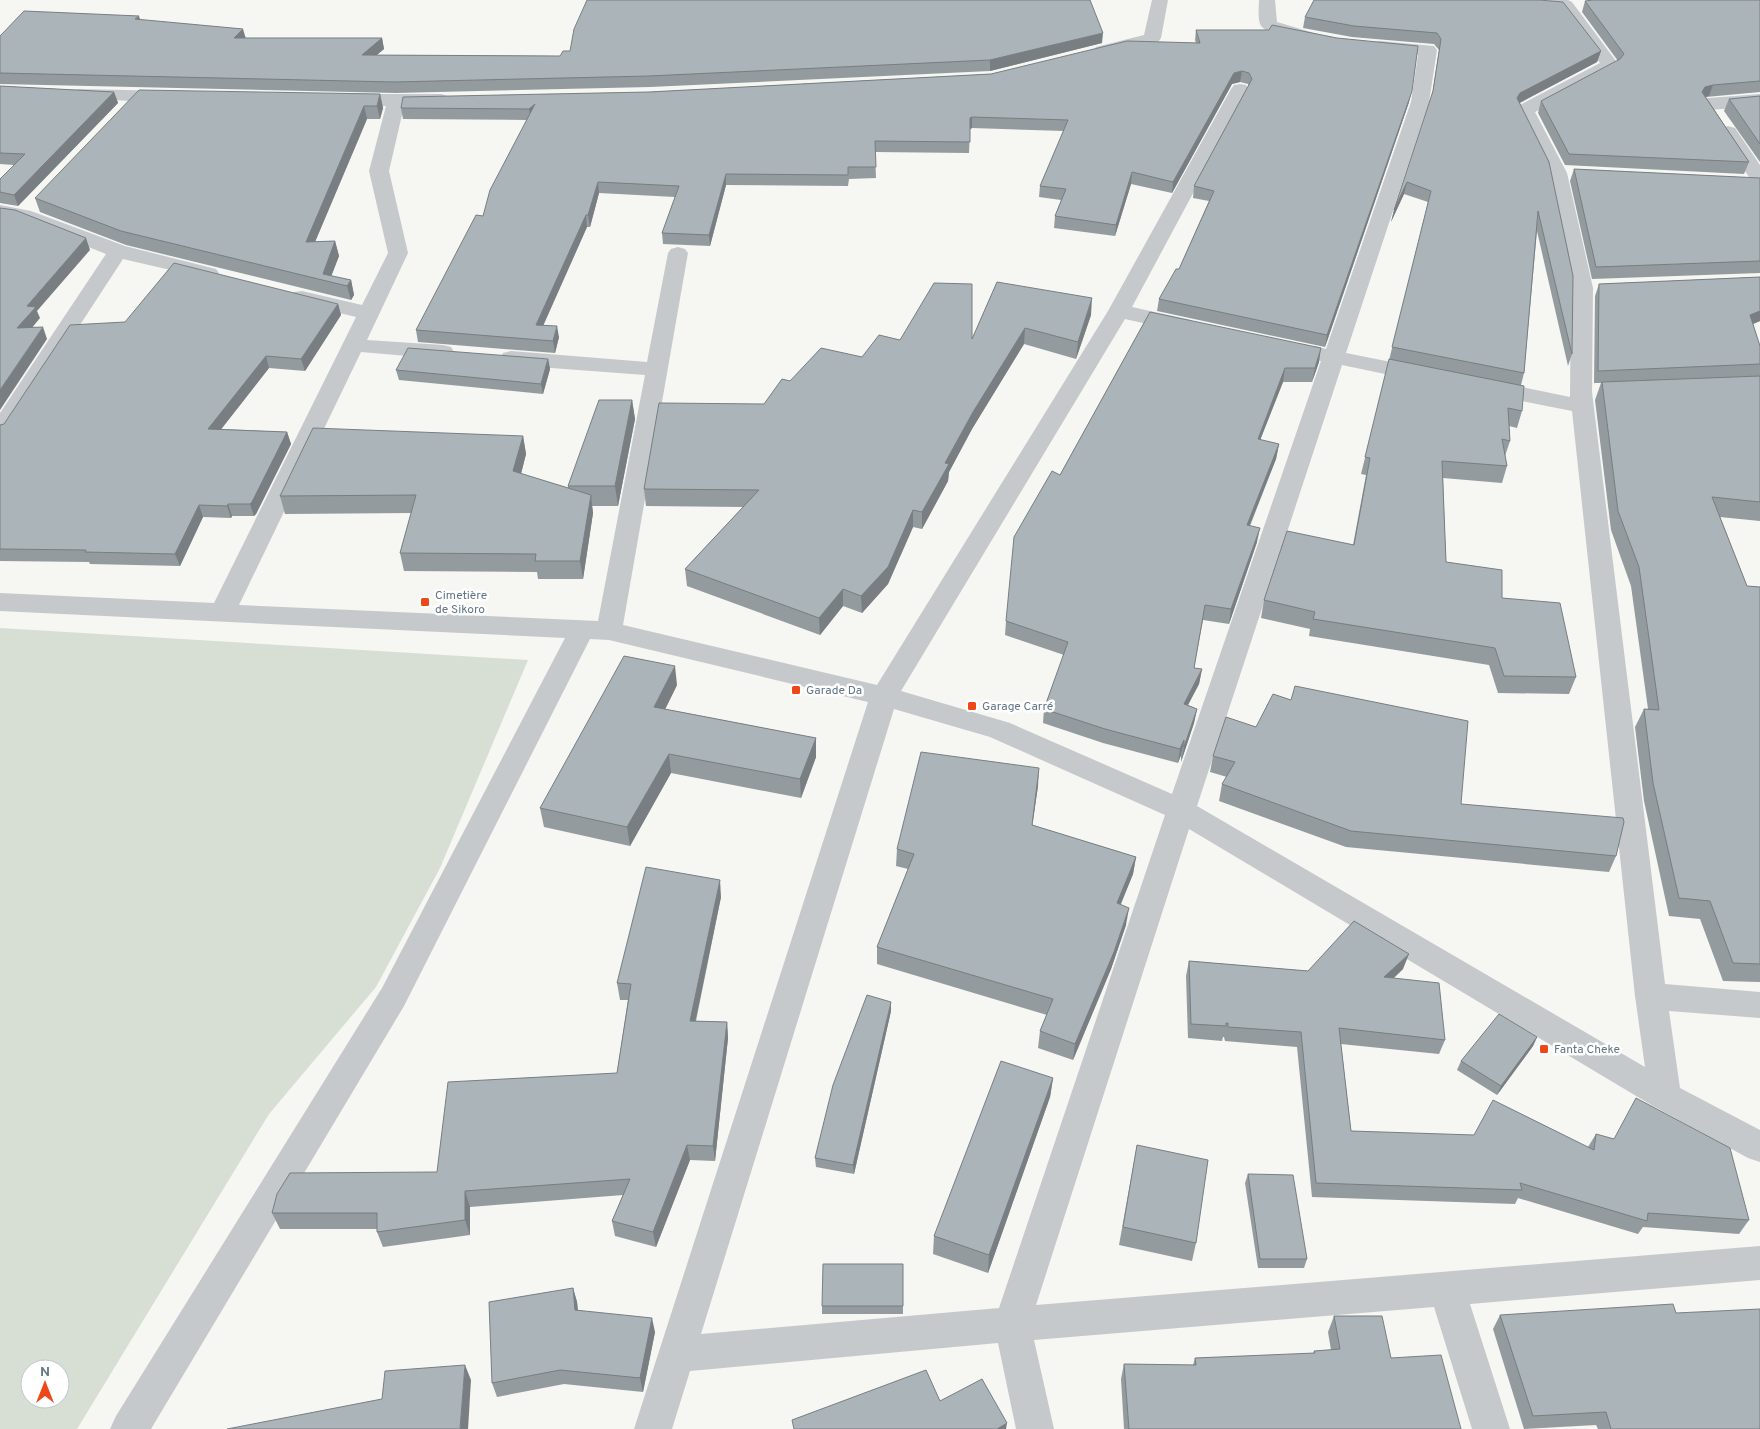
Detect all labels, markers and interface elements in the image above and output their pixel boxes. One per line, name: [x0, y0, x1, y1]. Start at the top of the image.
place label: Cimetière de Sikoro: [435, 588, 487, 618]
marker: Cimetière de Sikoro: [419, 596, 431, 608]
place label: Garade Da: [806, 683, 862, 699]
marker: Garade Da: [790, 684, 802, 696]
place label: Garage Carré: [982, 699, 1053, 715]
marker: Garage Carré: [966, 700, 978, 712]
place label: Fanta Cheke: [1554, 1042, 1620, 1058]
marker: Fanta Cheke: [1538, 1043, 1550, 1055]
north arrow: [20, 1359, 70, 1409]
text: N: [40, 1364, 50, 1381]

